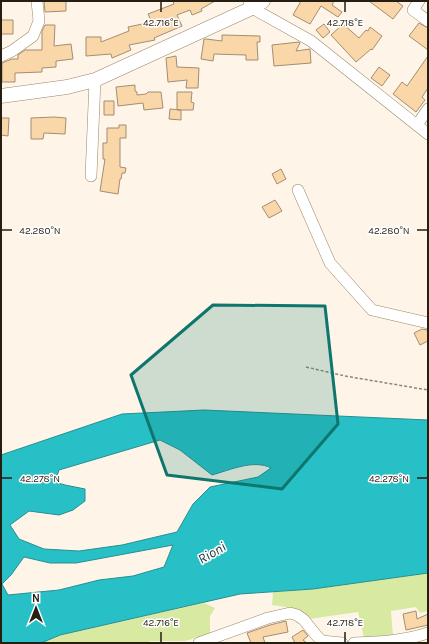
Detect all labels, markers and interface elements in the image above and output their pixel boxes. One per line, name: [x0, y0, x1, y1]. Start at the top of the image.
text: 42.716°E: [143, 17, 179, 29]
text: 42.718°E: [327, 17, 363, 29]
text: 42.280°N: [19, 225, 61, 237]
text: 42.280°N: [368, 225, 410, 237]
text: 42.278°N: [20, 473, 60, 485]
text: 42.278°N: [369, 473, 409, 485]
water label: Rioni: [195, 538, 229, 568]
north arrow: [16, 588, 56, 628]
text: N: [32, 592, 40, 605]
text: 42.716°E: [143, 617, 179, 629]
text: 42.718°E: [327, 617, 363, 629]

